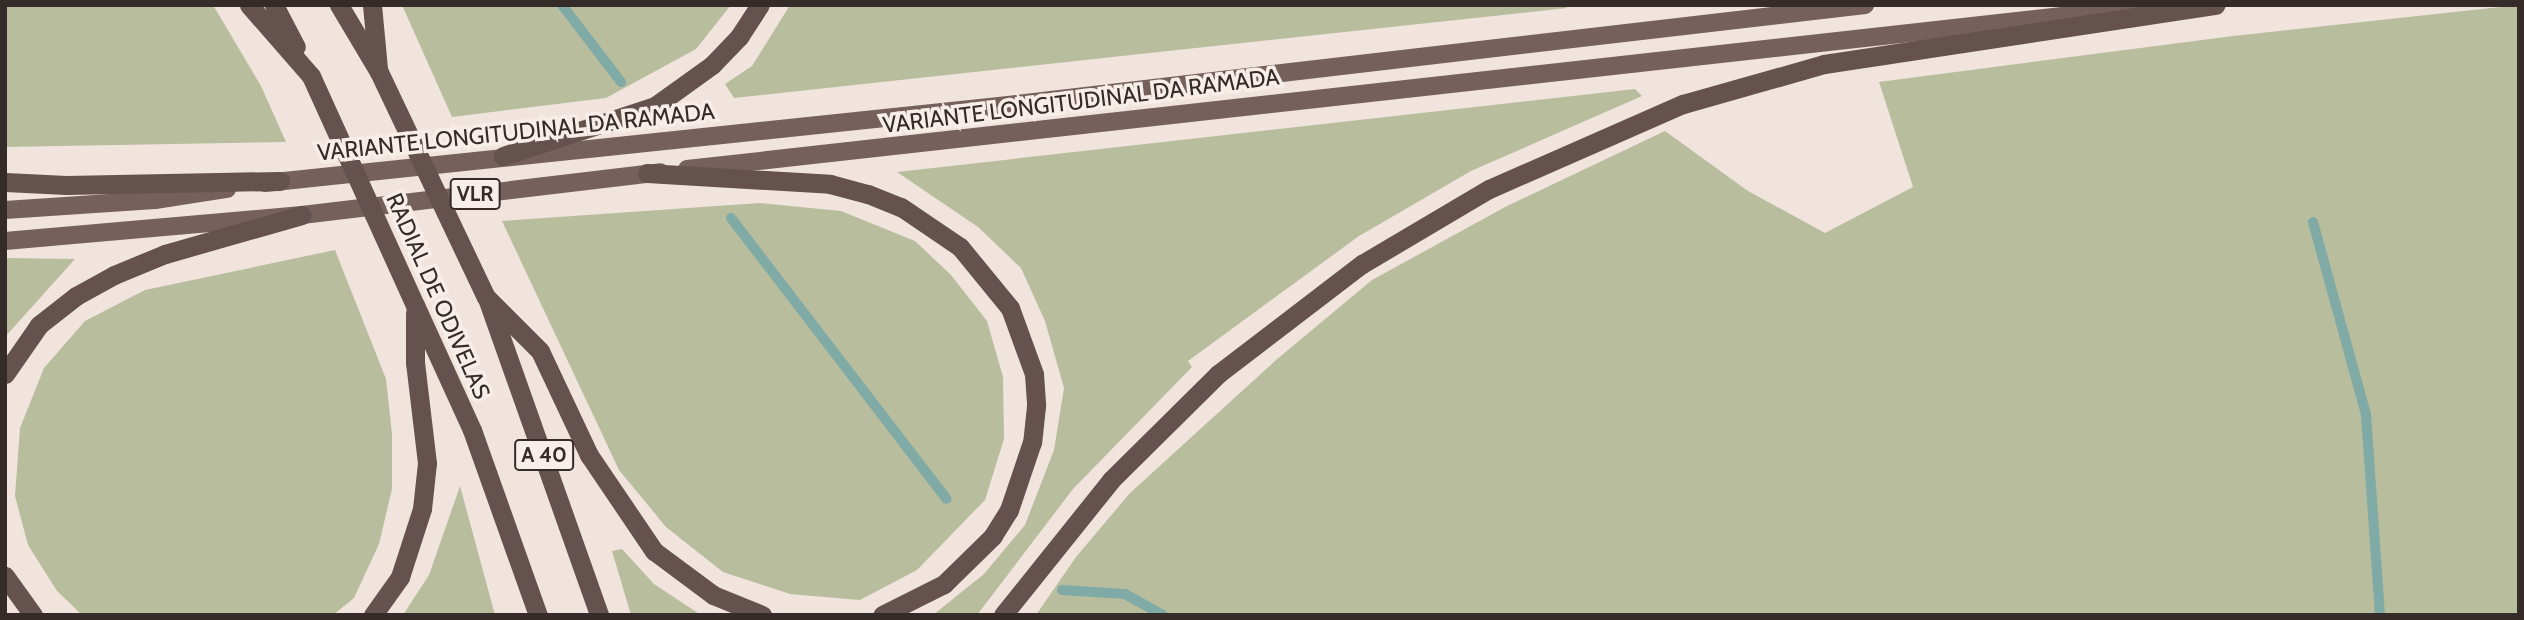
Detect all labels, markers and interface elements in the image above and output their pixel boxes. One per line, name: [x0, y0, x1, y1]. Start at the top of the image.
street label: VARIANTE LONGITUDINAL DA RAMADA: [881, 63, 1281, 139]
street label: VARIANTE LONGITUDINAL DA RAMADA: [316, 97, 716, 167]
road number: VLR: [449, 176, 501, 212]
street label: RADIAL DE ODIVELAS: [380, 189, 496, 403]
road number: A 40: [512, 438, 576, 472]

